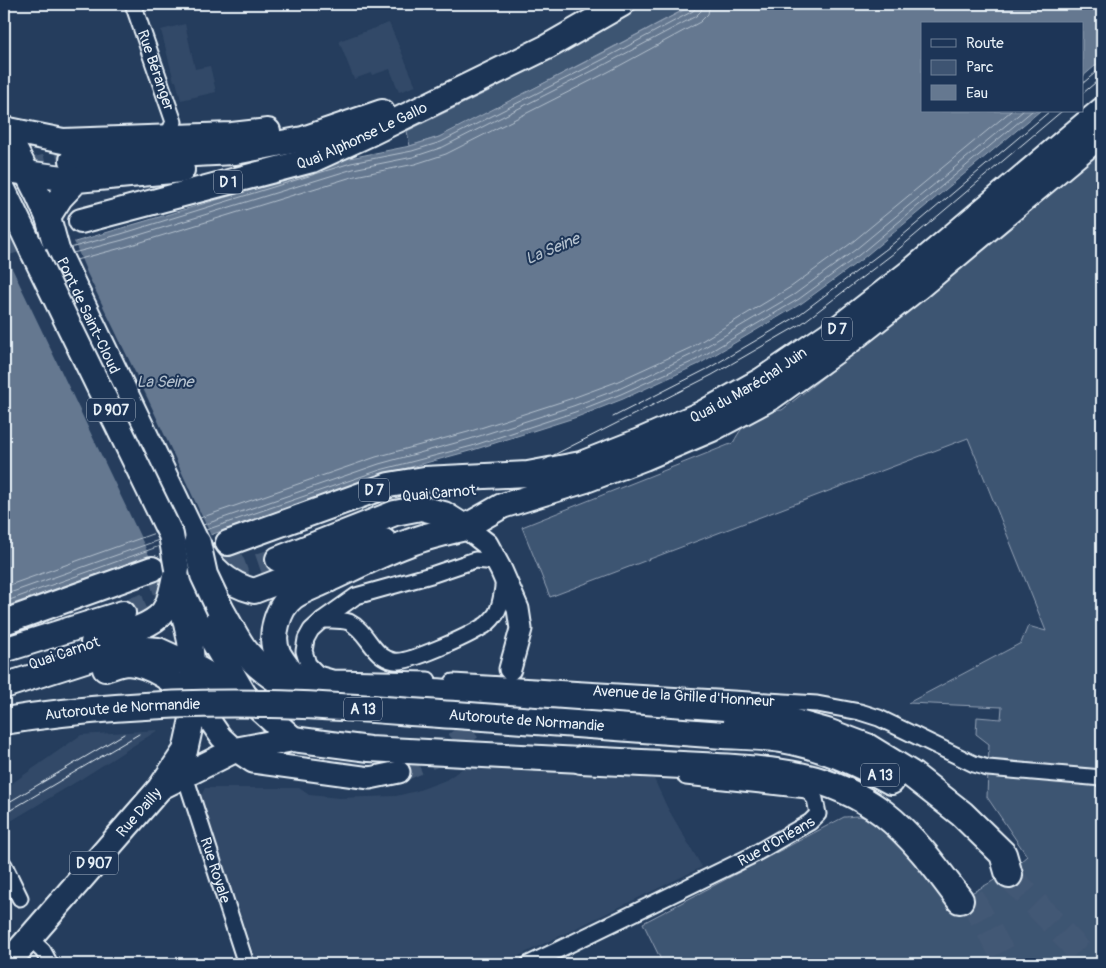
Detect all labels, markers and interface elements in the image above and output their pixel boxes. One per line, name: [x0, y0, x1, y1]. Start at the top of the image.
legend: [921, 22, 1084, 112]
street label: Rue Béranger: [133, 27, 178, 114]
text: Route: [966, 34, 1004, 53]
text: Parc: [966, 58, 994, 77]
text: Eau: [966, 84, 988, 103]
street label: Quai Alphonse Le Gallo: [294, 98, 430, 174]
road number: D 1: [214, 170, 242, 193]
water label: La Seine: [522, 228, 584, 269]
street label: Pont de Saint-Cloud: [52, 254, 124, 377]
road number: D 7: [822, 318, 852, 340]
street label: Quai du Maréchal Juin: [687, 343, 811, 428]
water label: La Seine: [137, 372, 195, 392]
road number: D 907: [87, 398, 135, 422]
road number: D 7: [359, 478, 389, 502]
street label: Quai Carnot: [401, 481, 478, 506]
street label: Quai Carnot: [26, 632, 103, 675]
street label: Avenue de la Grille d'Honneur: [592, 681, 776, 711]
street label: Autoroute de Normandie: [44, 695, 201, 725]
road number: A 13: [344, 698, 382, 721]
street label: Autoroute de Normandie: [448, 706, 605, 736]
road number: A 13: [861, 764, 899, 786]
street label: Rue Dailly: [113, 783, 166, 841]
street label: Rue d'Orléans: [735, 813, 820, 871]
street label: Rue Royale: [196, 835, 235, 906]
road number: D 907: [70, 851, 118, 874]

